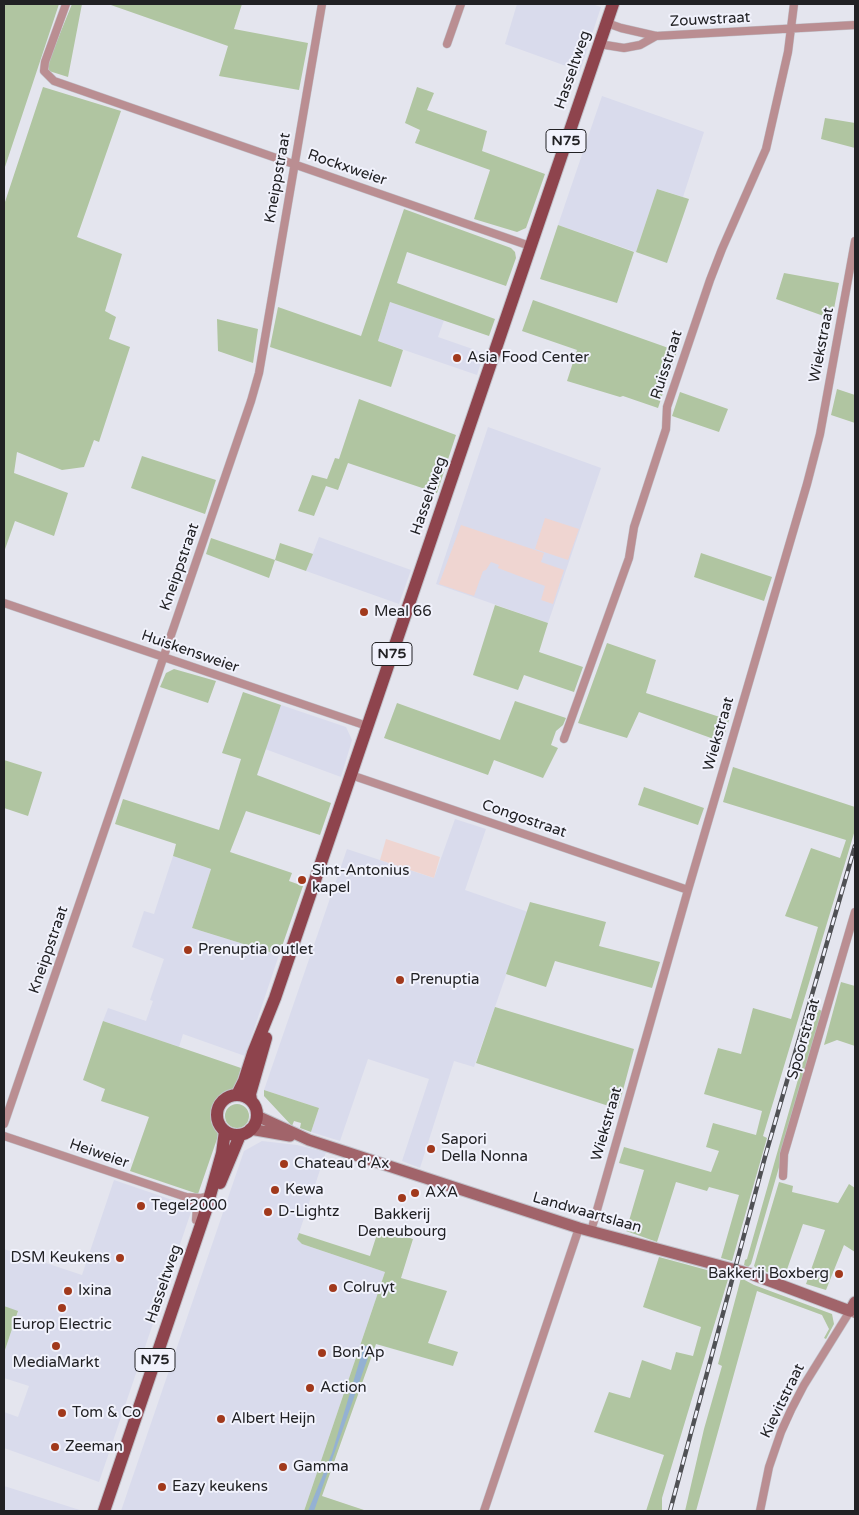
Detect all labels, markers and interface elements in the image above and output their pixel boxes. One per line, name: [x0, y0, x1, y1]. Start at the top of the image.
street label: Zouwstraat: [669, 9, 751, 31]
street label: Hasseltweg: [551, 28, 595, 112]
road number: N75: [546, 130, 586, 152]
street label: Kneippstraat: [261, 131, 295, 225]
street label: Rockxweier: [305, 146, 389, 190]
street label: Wiekstraat: [806, 306, 838, 384]
street label: Ruisstraat: [647, 328, 687, 402]
place label: Asia Food Center: [467, 349, 589, 367]
marker: Asia Food Center: [451, 352, 463, 364]
street label: Hasseltweg: [407, 454, 451, 538]
street label: Kneippstraat: [157, 521, 203, 613]
place label: Meal 66: [374, 603, 432, 621]
marker: Meal 66: [358, 606, 370, 618]
street label: Huiskensweier: [139, 627, 241, 677]
road number: N75: [372, 642, 412, 666]
street label: Wiekstraat: [700, 695, 738, 773]
street label: Congostraat: [479, 796, 569, 842]
place label: Sint-Antonius kapel: [312, 862, 409, 897]
marker: Sint-Antonius kapel: [296, 874, 308, 886]
street label: Kneippstraat: [26, 904, 72, 996]
place label: Prenuptia outlet: [198, 941, 313, 959]
marker: Prenuptia outlet: [182, 944, 194, 956]
place label: Prenuptia: [410, 971, 479, 989]
marker: Prenuptia: [394, 974, 406, 986]
street label: Spoorstraat: [784, 996, 824, 1082]
street label: Wiekstraat: [588, 1085, 626, 1163]
place label: Sapori Della Nonna: [441, 1131, 528, 1166]
street label: Heiweier: [67, 1135, 131, 1173]
marker: Sapori Della Nonna: [425, 1143, 437, 1155]
place label: Chateau d'Ax: [294, 1155, 389, 1173]
marker: Chateau d'Ax: [278, 1158, 290, 1170]
place label: Kewa: [285, 1181, 324, 1199]
marker: Kewa: [269, 1184, 281, 1196]
place label: AXA: [425, 1184, 458, 1202]
marker: AXA: [409, 1187, 421, 1199]
street label: Landwaartslaan: [530, 1189, 644, 1237]
marker: Bakkerij Deneubourg: [396, 1192, 408, 1204]
place label: Tegel2000: [151, 1197, 227, 1215]
marker: Tegel2000: [135, 1200, 147, 1212]
place label: D-Lightz: [278, 1203, 339, 1221]
marker: D-Lightz: [262, 1206, 274, 1218]
place label: Bakkerij Deneubourg: [358, 1206, 446, 1241]
street label: Hasseltweg: [142, 1242, 186, 1326]
place label: DSM Keukens: [11, 1249, 110, 1267]
marker: DSM Keukens: [114, 1252, 126, 1264]
place label: Bakkerij Boxberg: [708, 1265, 829, 1283]
marker: Bakkerij Boxberg: [833, 1268, 845, 1280]
place label: Colruyt: [343, 1279, 395, 1297]
place label: Ixina: [78, 1282, 112, 1300]
marker: Colruyt: [327, 1282, 339, 1294]
marker: Ixina: [62, 1285, 74, 1297]
marker: Europ Electric: [56, 1302, 68, 1314]
place label: Europ Electric: [12, 1316, 112, 1334]
marker: MediaMarkt: [50, 1340, 62, 1352]
place label: Bon'Ap: [332, 1344, 384, 1362]
marker: Bon'Ap: [316, 1347, 328, 1359]
road number: N75: [135, 1348, 175, 1372]
place label: MediaMarkt: [13, 1354, 99, 1372]
street label: Kievitstraat: [757, 1361, 809, 1441]
place label: Action: [320, 1379, 367, 1397]
marker: Action: [304, 1382, 316, 1394]
place label: Tom & Co: [72, 1404, 141, 1422]
marker: Tom & Co: [56, 1407, 68, 1419]
place label: Albert Heijn: [231, 1410, 315, 1428]
marker: Albert Heijn: [215, 1413, 227, 1425]
place label: Zeeman: [65, 1438, 123, 1456]
marker: Zeeman: [49, 1441, 61, 1453]
place label: Gamma: [293, 1458, 349, 1476]
marker: Gamma: [277, 1461, 289, 1473]
place label: Eazy keukens: [172, 1478, 268, 1496]
marker: Eazy keukens: [156, 1481, 168, 1493]

